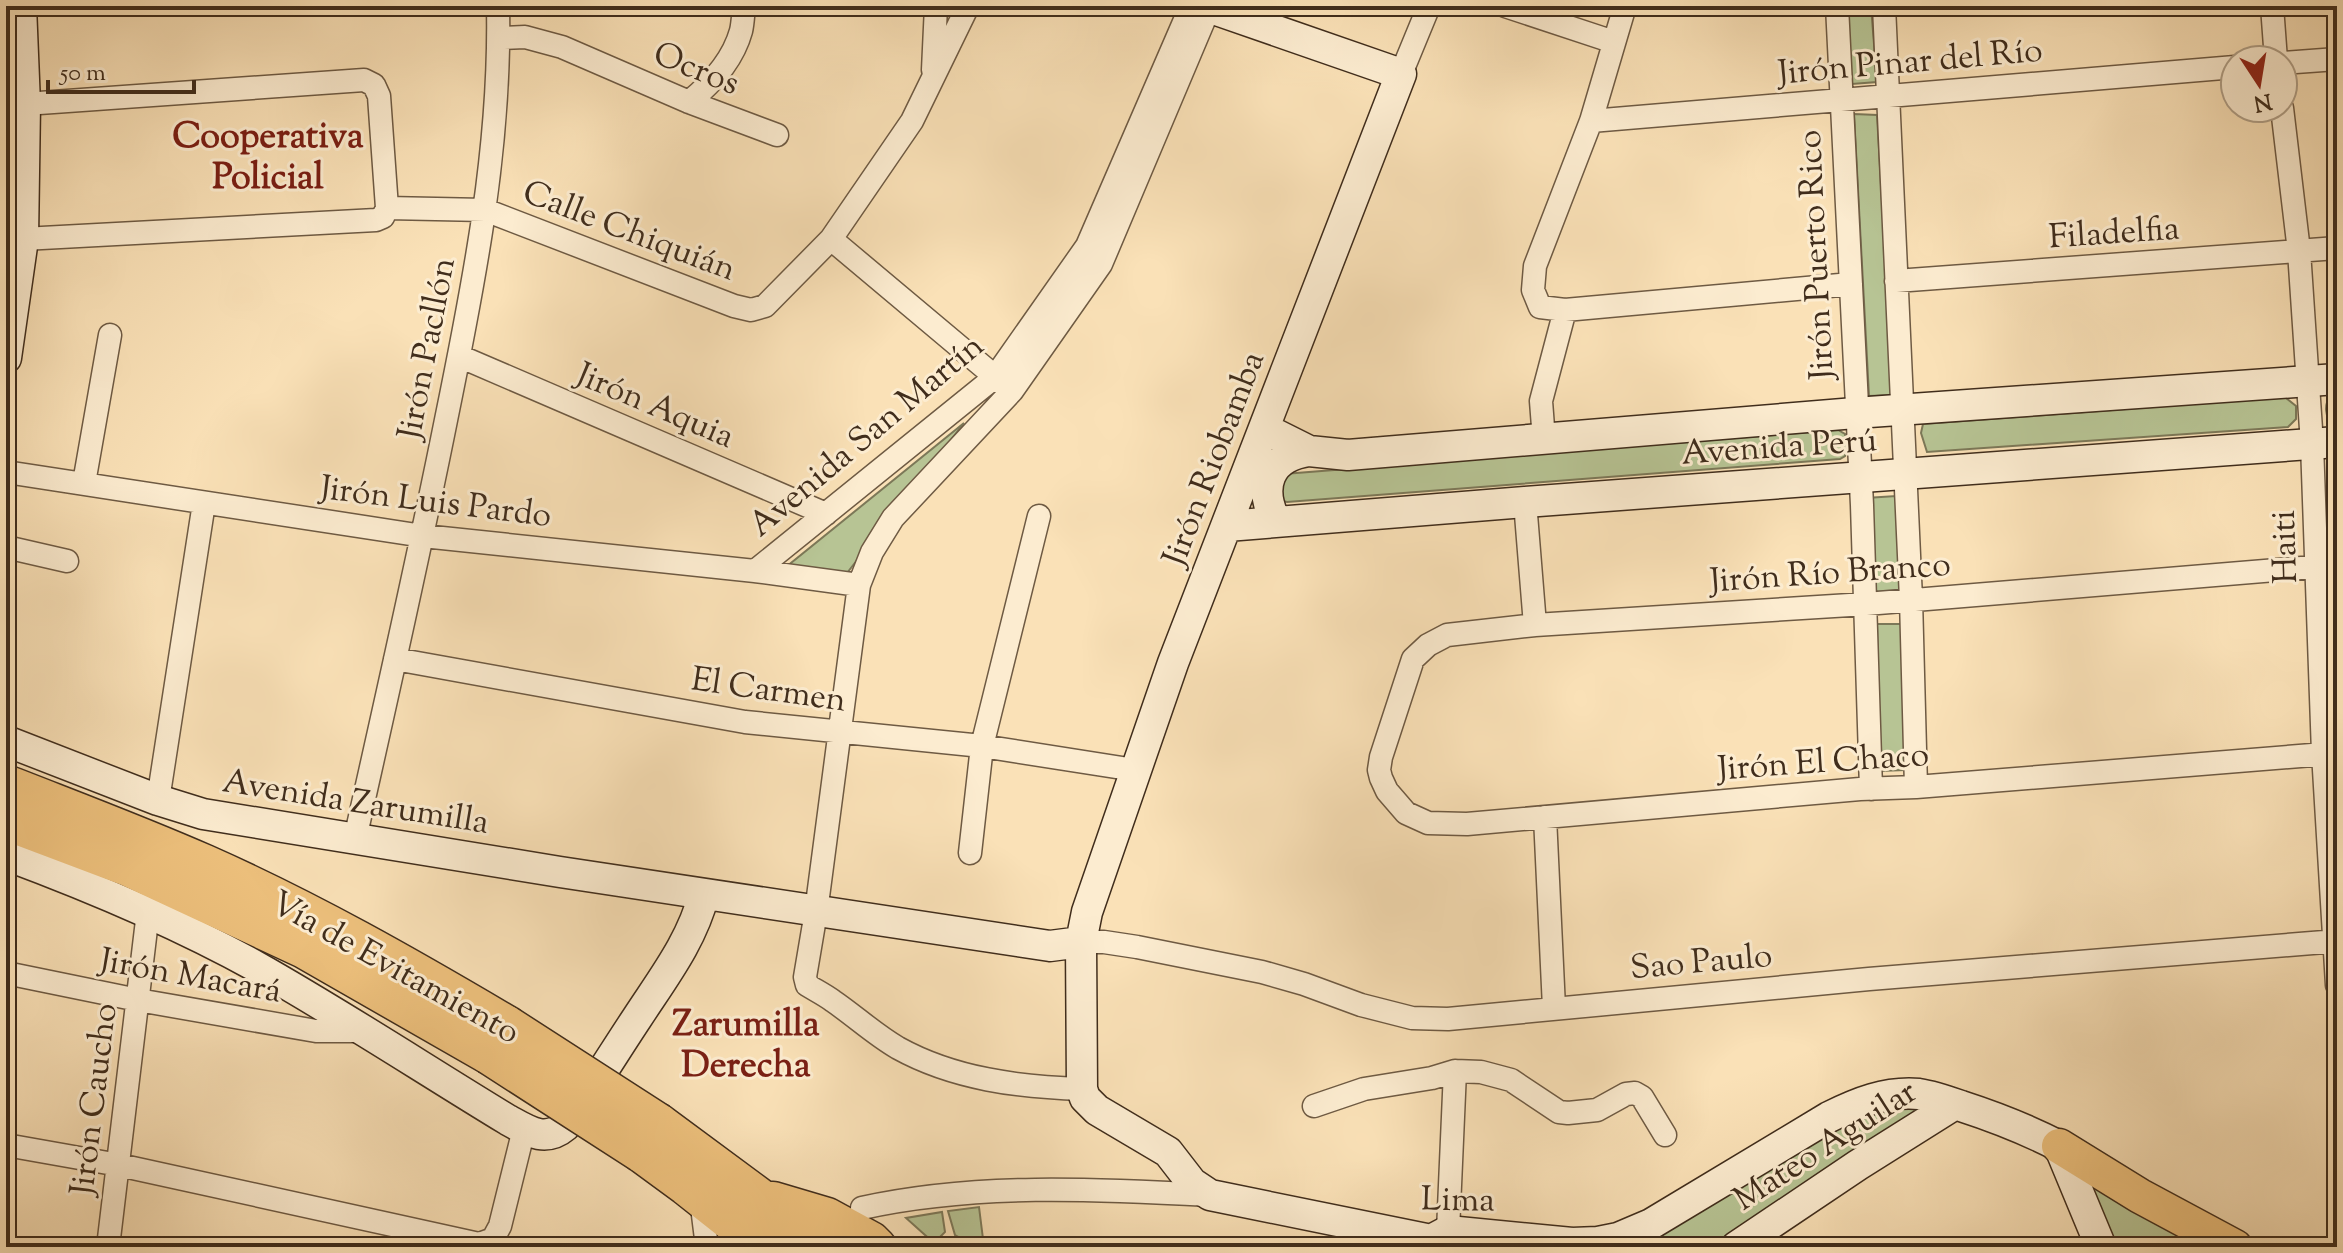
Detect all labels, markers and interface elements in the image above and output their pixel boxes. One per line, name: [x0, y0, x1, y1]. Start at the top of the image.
street label: Jirón Pinar del Río: [1774, 28, 2045, 100]
street label: Ocros: [645, 31, 746, 110]
scale bar: [48, 44, 194, 94]
north arrow: [2219, 44, 2299, 124]
text: 50 m: [58, 57, 106, 91]
text: N: [2250, 83, 2274, 118]
district label: Cooperativa Policial: [172, 112, 364, 205]
street label: Jirón Puerto Rico: [1786, 129, 1849, 383]
street label: Calle Chiquián: [515, 169, 743, 295]
street label: Filadelfia: [2047, 205, 2181, 263]
street label: Jirón Pacllón: [386, 253, 470, 446]
street label: Avenida San Martín: [739, 323, 996, 550]
street label: Jirón Riobamba: [1151, 345, 1279, 576]
street label: Jirón Aquia: [566, 351, 741, 463]
street label: Avenida Perú: [1680, 417, 1879, 480]
street label: Jirón Luis Pardo: [315, 465, 554, 542]
street label: Haiti: [2261, 509, 2312, 584]
street label: Jirón Río Branco: [1706, 542, 1952, 607]
street label: El Carmen: [688, 656, 849, 727]
street label: Jirón El Chaco: [1714, 732, 1931, 795]
street label: Avenida Zarumilla: [219, 758, 492, 849]
street label: Vía de Evitamiento: [261, 880, 528, 1058]
street label: Sao Paulo: [1628, 933, 1774, 994]
street label: Jirón Macará: [94, 937, 285, 1018]
district label: Zarumilla Derecha: [672, 1000, 820, 1093]
street label: Jirón Caucho: [59, 1001, 132, 1200]
street label: Mateo Aguilar: [1724, 1069, 1928, 1225]
street label: Lima: [1421, 1176, 1495, 1227]

